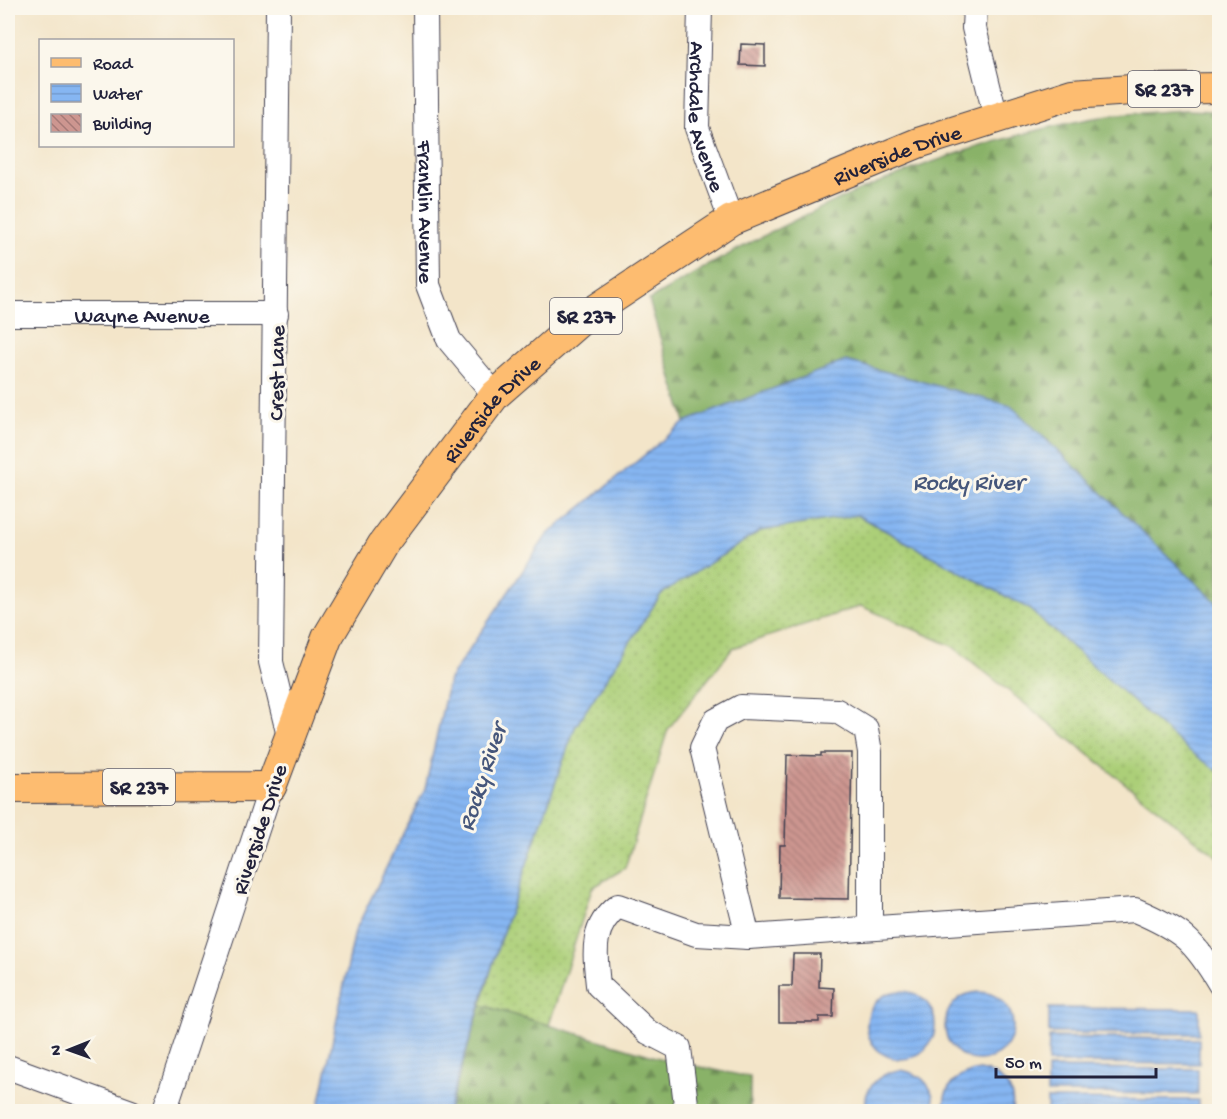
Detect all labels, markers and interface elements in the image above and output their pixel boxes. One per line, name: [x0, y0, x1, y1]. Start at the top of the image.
legend: [39, 39, 234, 147]
street label: Archdale Avenue: [680, 41, 729, 197]
text: Road: [93, 55, 134, 76]
road number: SR 237: [1128, 71, 1200, 107]
text: Water: [93, 85, 143, 106]
text: Building: [92, 115, 152, 136]
street label: Riverside Drive: [830, 121, 966, 194]
street label: Franklin Avenue: [409, 139, 437, 284]
road number: SR 237: [550, 298, 622, 334]
street label: Wayne Avenue: [75, 305, 210, 331]
street label: Crest Lane: [265, 324, 293, 421]
street label: Riverside Drive: [439, 352, 548, 470]
water label: Rocky River: [913, 470, 1028, 499]
water label: Rocky River: [453, 717, 517, 835]
street label: Riverside Drive: [229, 761, 295, 899]
road number: SR 237: [103, 769, 175, 805]
north arrow: [39, 1020, 99, 1080]
scale bar: [996, 1041, 1156, 1079]
text: N: [48, 1044, 67, 1056]
text: 50 m: [1005, 1054, 1042, 1075]

